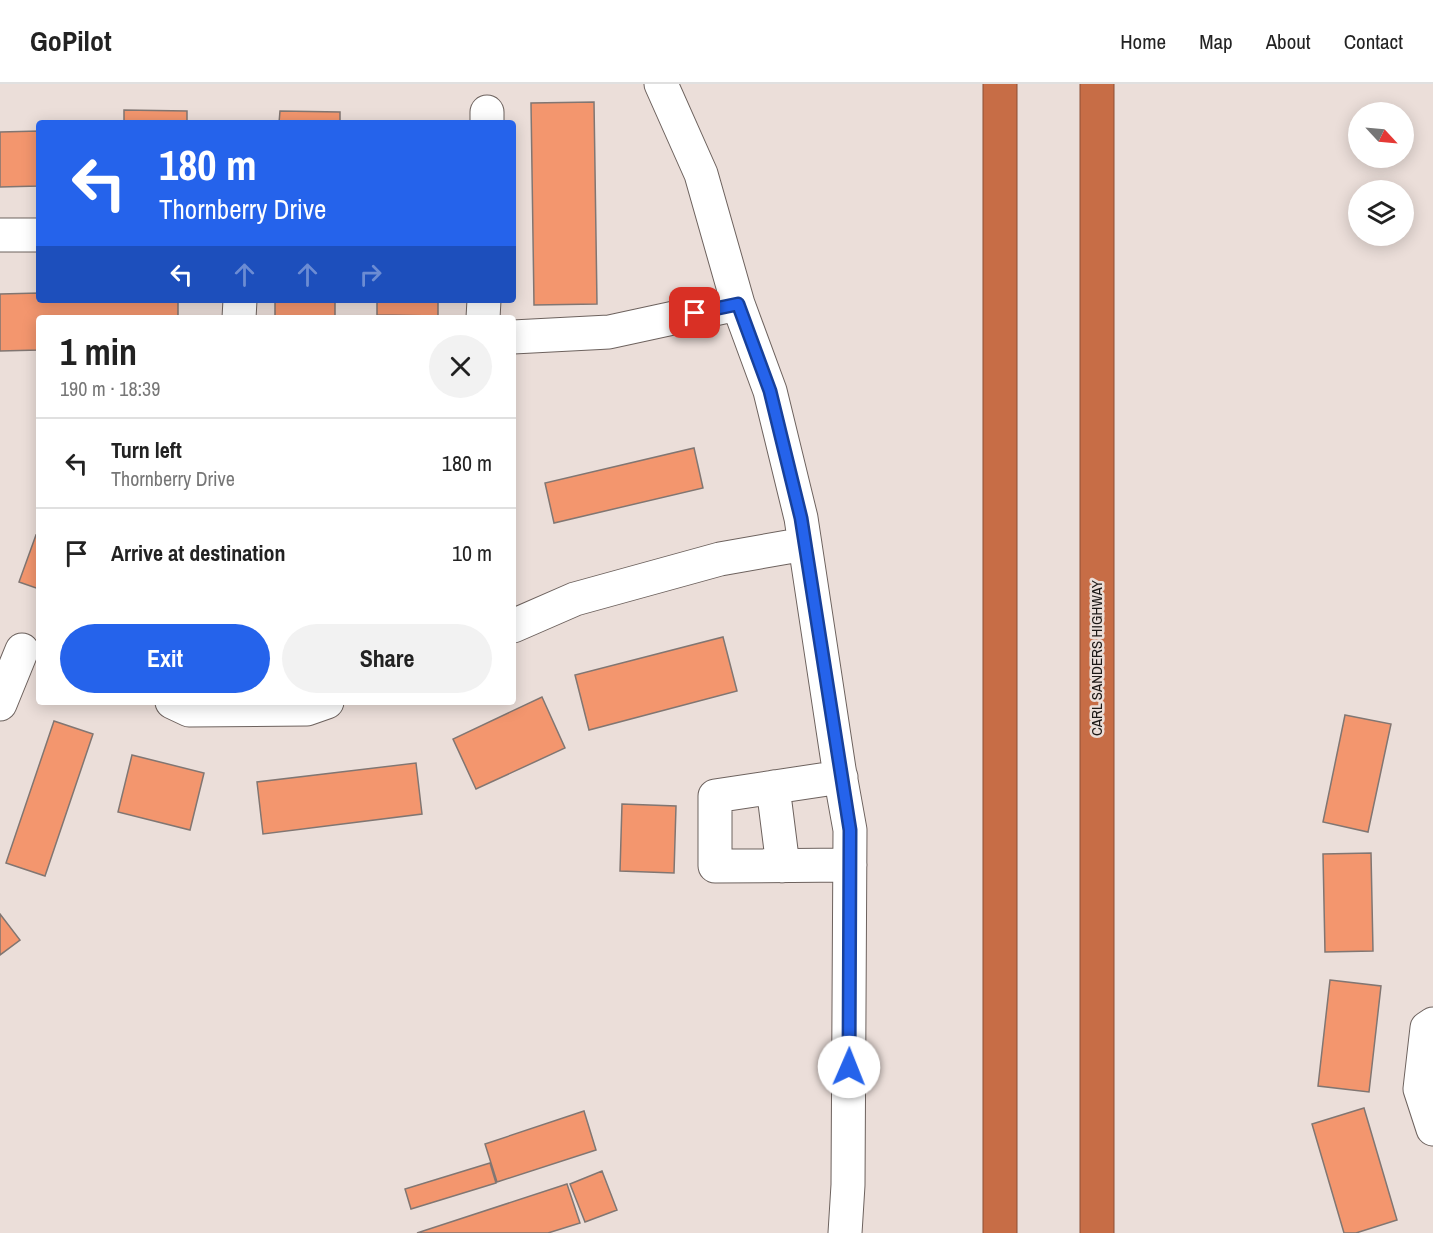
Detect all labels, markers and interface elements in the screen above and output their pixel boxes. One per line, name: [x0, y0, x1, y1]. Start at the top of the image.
text: GoPilot: [30, 22, 112, 60]
text: Home: [1120, 27, 1166, 56]
text: Map: [1199, 27, 1233, 56]
text: About: [1266, 27, 1311, 56]
text: Contact: [1344, 27, 1403, 56]
north arrow: [1348, 102, 1414, 168]
map controls: [1348, 102, 1414, 246]
text: 180 m: [159, 137, 257, 193]
icon: left: [60, 144, 138, 222]
button: layers: [1348, 180, 1414, 246]
text: Thornberry Drive: [159, 191, 326, 227]
icon: left: [165, 258, 198, 291]
icon: ahead: [228, 258, 261, 291]
icon: ahead: [291, 258, 324, 291]
icon: right: [354, 258, 387, 291]
pin: [669, 287, 720, 338]
icon: arrive: [678, 296, 711, 329]
text: 1 min: [60, 328, 137, 376]
button: close: [429, 335, 492, 398]
text: 190 m · 18:39: [60, 375, 160, 402]
text: Turn left: [111, 435, 182, 465]
icon: left: [60, 447, 93, 480]
text: 180 m: [442, 448, 492, 478]
text: Thornberry Drive: [111, 465, 235, 492]
icon: arrive: [60, 537, 93, 570]
text: Arrive at destination: [111, 538, 285, 568]
text: 10 m: [452, 538, 492, 568]
street label: CARL SANDERS HIGHWAY: [1086, 579, 1107, 736]
button: Exit: [60, 624, 270, 693]
button: Share: [282, 624, 492, 693]
position arrow: [817, 1035, 881, 1099]

